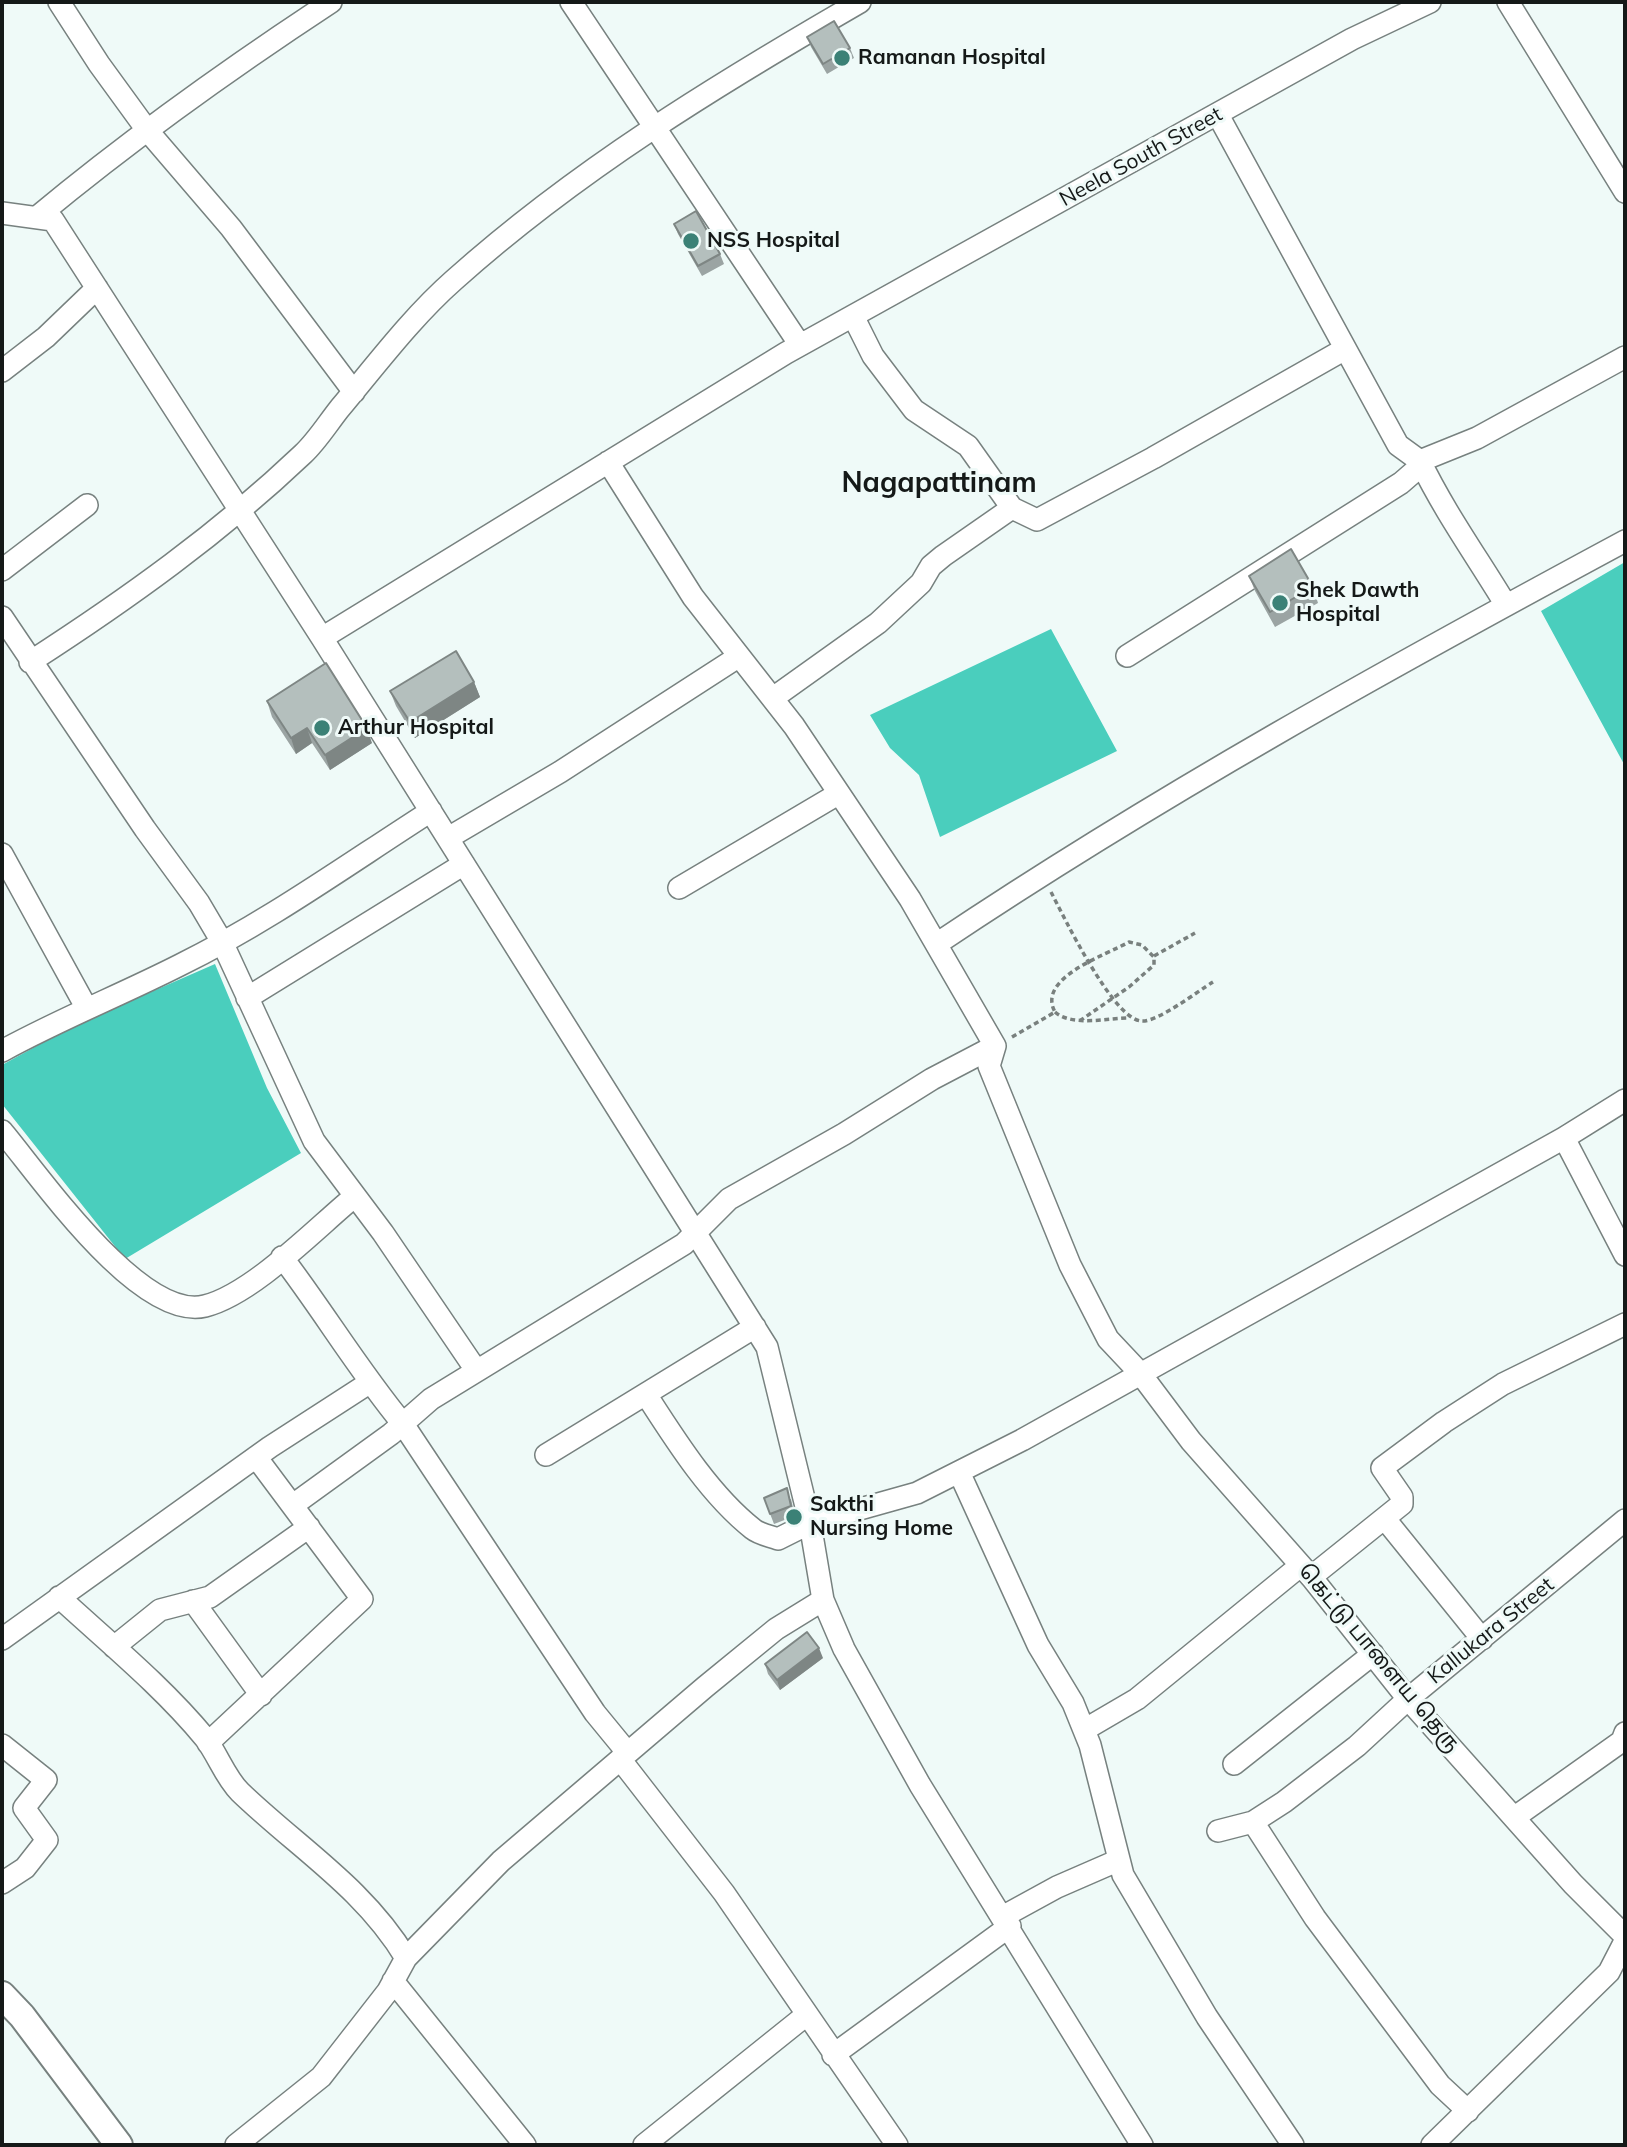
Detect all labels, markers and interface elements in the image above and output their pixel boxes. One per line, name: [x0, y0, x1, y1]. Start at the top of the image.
place label: Ramanan Hospital: [858, 45, 1046, 71]
marker: Ramanan Hospital: [832, 48, 852, 68]
street label: Neela South Street: [1055, 102, 1227, 212]
place label: NSS Hospital: [707, 228, 840, 254]
marker: NSS Hospital: [681, 231, 701, 251]
district label: Nagapattinam: [841, 467, 1037, 501]
place label: Shek Dawth Hospital: [1296, 578, 1419, 628]
marker: Shek Dawth Hospital: [1270, 593, 1290, 613]
place label: Arthur Hospital: [338, 715, 494, 741]
marker: Arthur Hospital: [312, 718, 332, 738]
place label: Sakthi Nursing Home: [810, 1492, 953, 1542]
marker: Sakthi Nursing Home: [784, 1507, 804, 1527]
street label: கெட்டு பாளைய தெரு: [1293, 1559, 1465, 1757]
street label: Kallukara Street: [1423, 1572, 1559, 1690]

